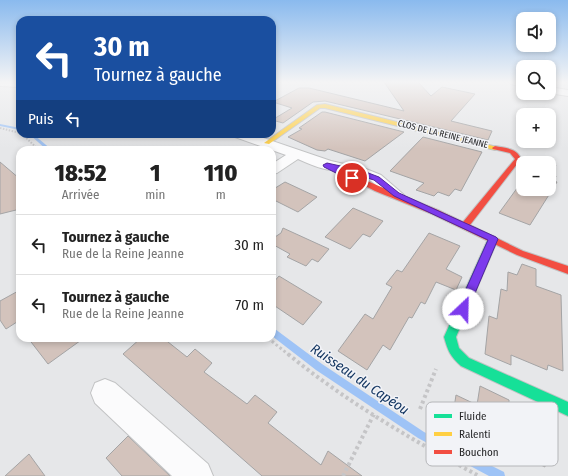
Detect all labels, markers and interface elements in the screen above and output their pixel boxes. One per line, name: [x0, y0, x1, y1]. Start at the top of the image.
map controls: [516, 12, 556, 196]
button: sound: [516, 12, 556, 52]
text: 30 m: [94, 30, 150, 63]
icon: left: [28, 32, 80, 84]
button: search: [516, 60, 556, 100]
text: Tournez à gauche: [94, 64, 222, 86]
icon: left: [62, 108, 84, 130]
button: +: [516, 108, 556, 148]
text: Puis: [28, 110, 54, 128]
street label: CLOS DE LA REINE JEANNE: [397, 118, 489, 150]
button: −: [516, 156, 556, 196]
text: 18:52: [55, 159, 107, 187]
text: 1: [150, 159, 160, 187]
text: 110: [204, 159, 237, 187]
pin: [335, 161, 369, 195]
icon: arrive: [341, 167, 363, 189]
text: Arrivée: [62, 187, 99, 202]
text: min: [145, 187, 165, 202]
text: m: [216, 187, 226, 202]
text: Tournez à gauche: [62, 228, 169, 246]
icon: left: [28, 234, 50, 256]
text: 30 m: [234, 236, 264, 254]
text: Rue de la Reine Jeanne: [62, 246, 184, 261]
text: Tournez à gauche: [62, 288, 169, 306]
position arrow: [442, 288, 484, 330]
icon: left: [28, 294, 50, 316]
text: 70 m: [235, 296, 264, 314]
text: Rue de la Reine Jeanne: [62, 306, 184, 321]
water label: Ruisseau du Capéou: [307, 340, 412, 419]
legend: [426, 402, 558, 466]
text: Fluide: [459, 410, 486, 423]
text: Ralenti: [459, 428, 491, 441]
text: Bouchon: [459, 446, 499, 459]

